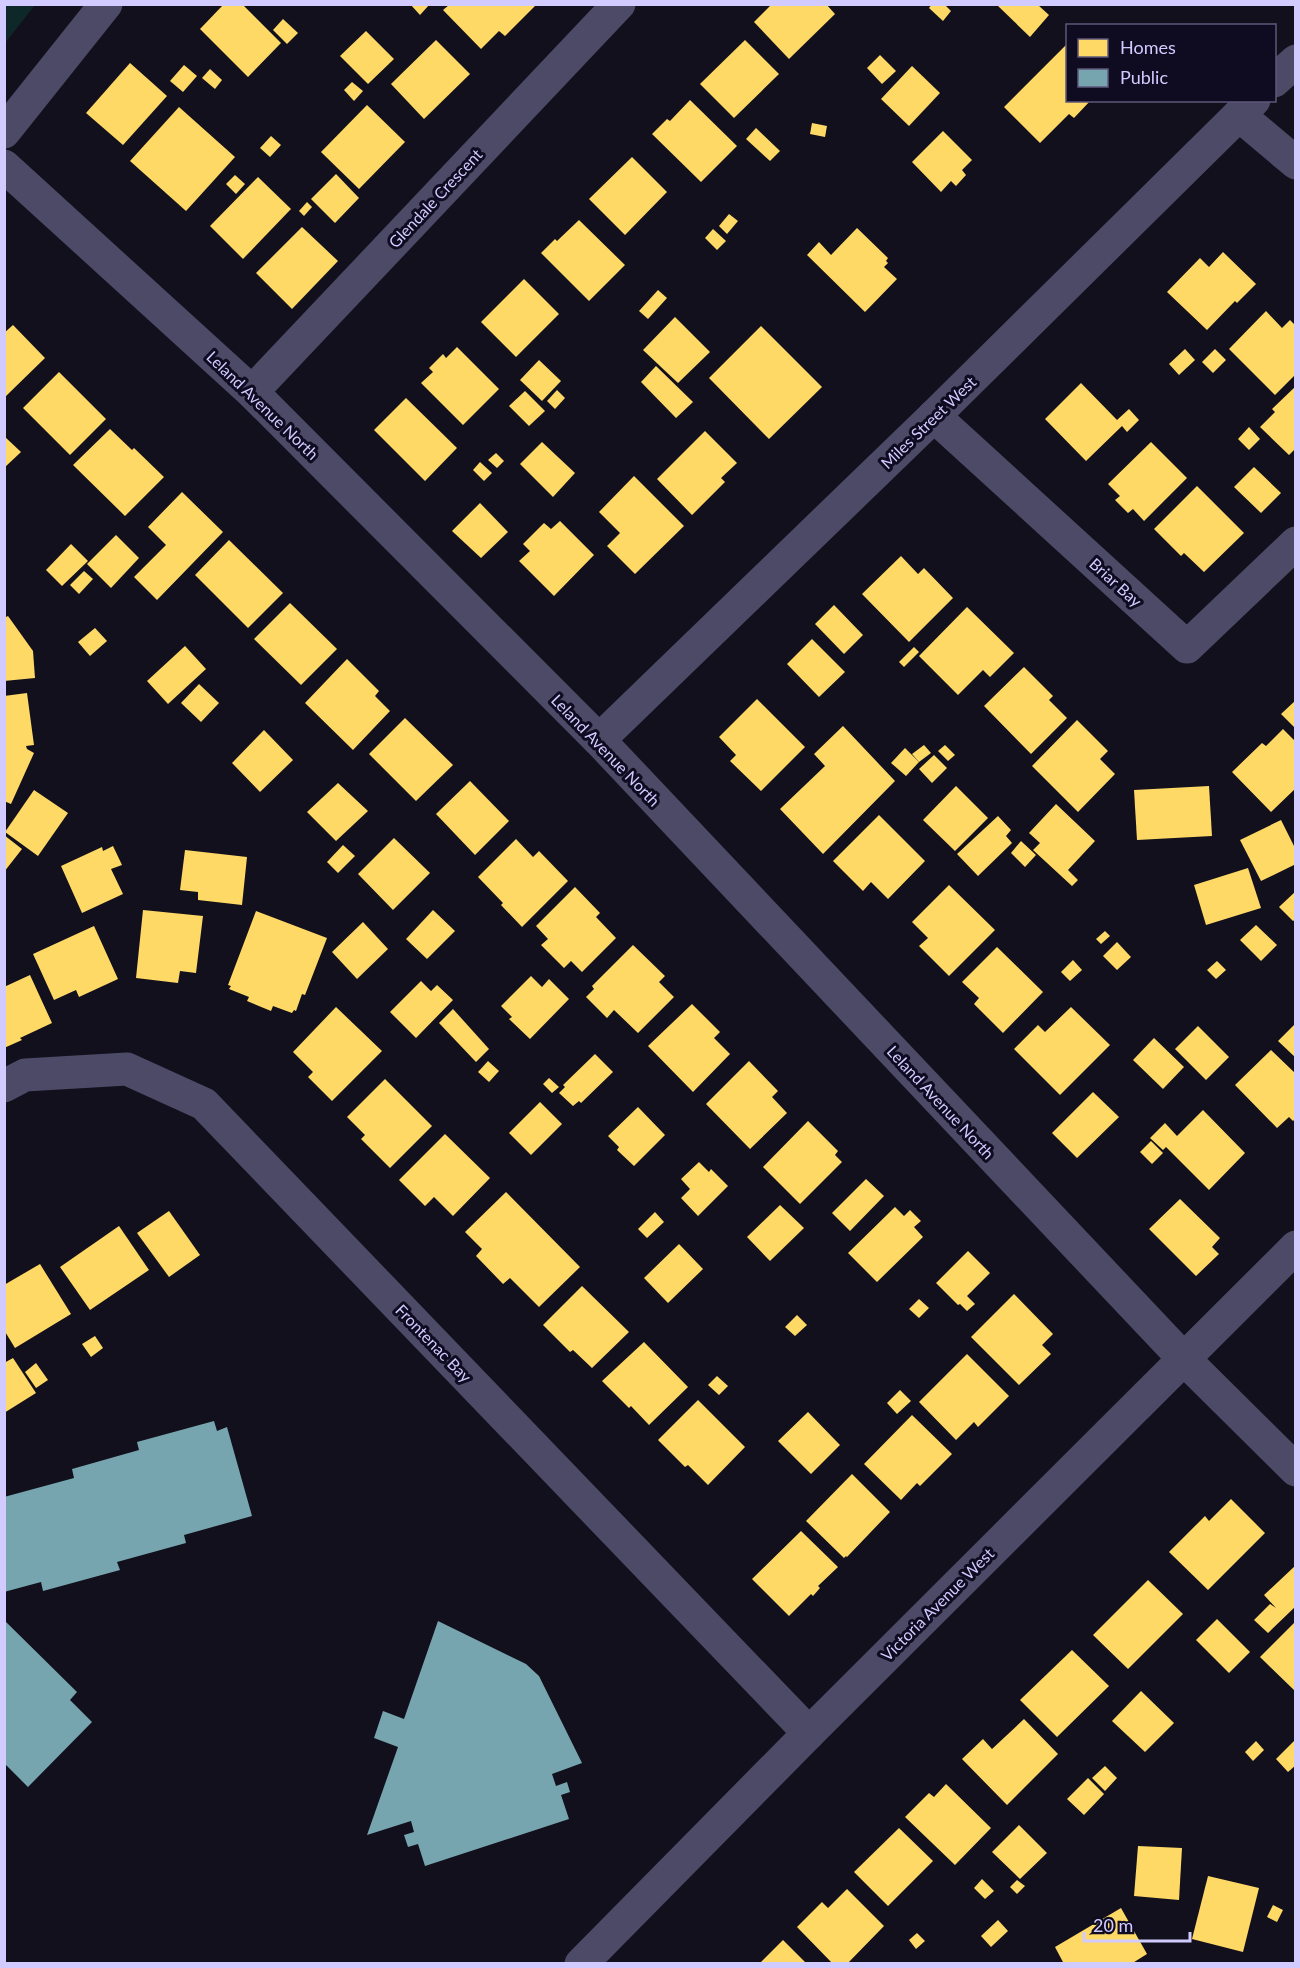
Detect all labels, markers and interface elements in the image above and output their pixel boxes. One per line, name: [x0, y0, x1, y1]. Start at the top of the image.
legend: [1066, 24, 1276, 102]
text: Homes: [1120, 36, 1176, 58]
text: Public: [1120, 66, 1168, 88]
street label: Glendale Crescent: [384, 145, 486, 251]
street label: Leland Avenue North: [203, 347, 323, 463]
street label: Miles Street West: [877, 372, 980, 472]
street label: Briar Bay: [1086, 554, 1147, 611]
street label: Leland Avenue North: [548, 690, 664, 810]
street label: Leland Avenue North: [884, 1041, 998, 1163]
street label: Frontenac Bay: [392, 1300, 476, 1386]
street label: Victoria Avenue West: [877, 1543, 998, 1664]
scale bar: [1084, 1905, 1190, 1943]
text: 20 m: [1093, 1914, 1133, 1936]

